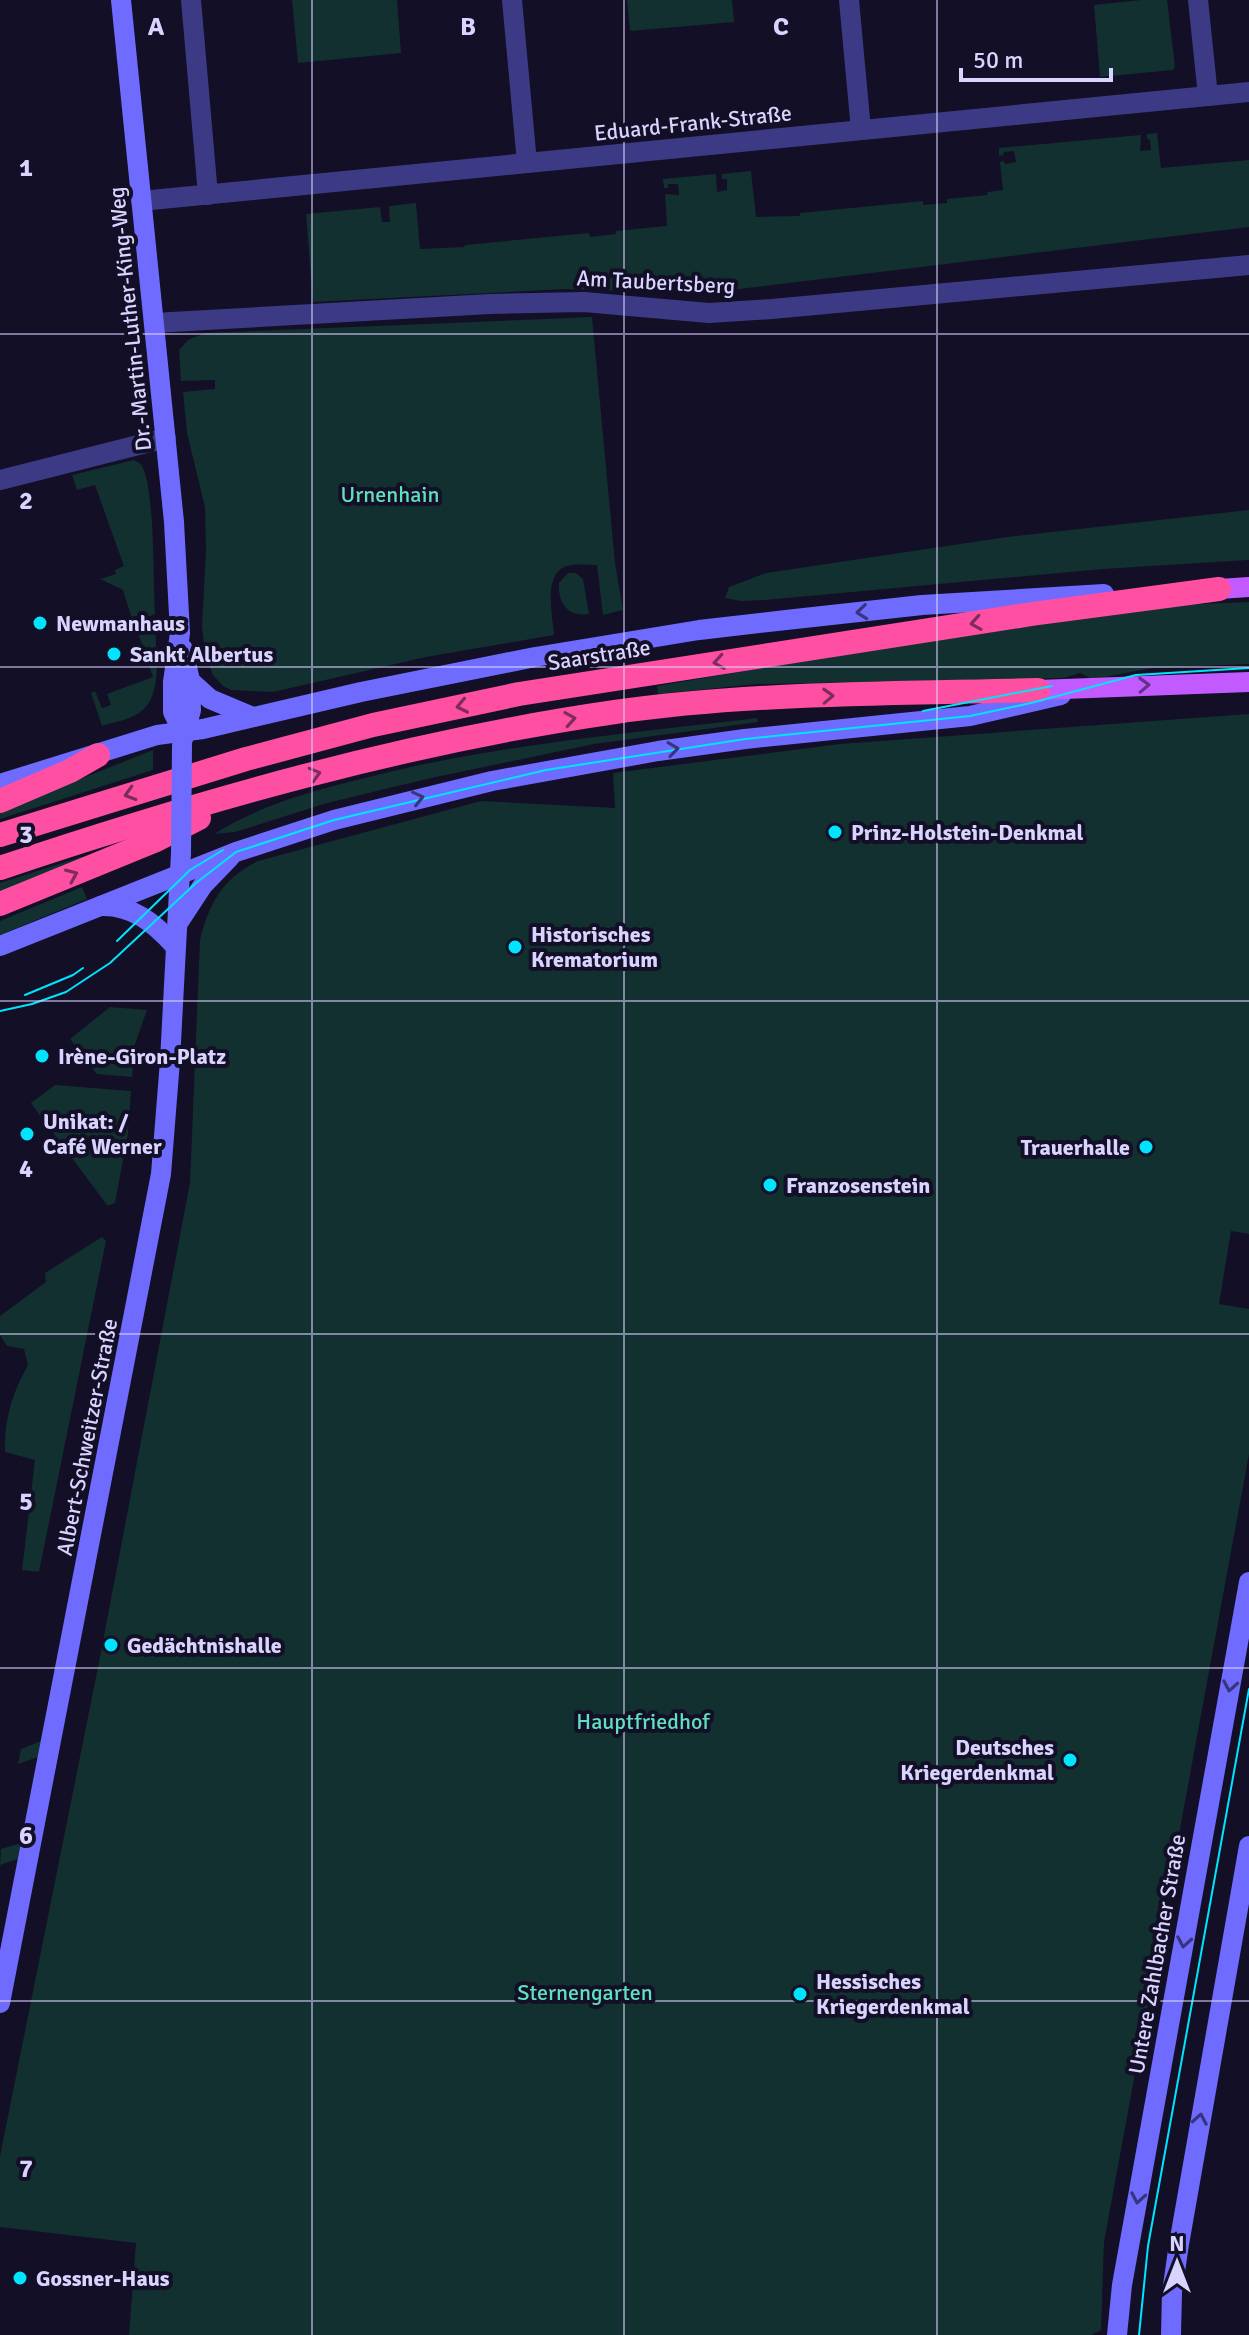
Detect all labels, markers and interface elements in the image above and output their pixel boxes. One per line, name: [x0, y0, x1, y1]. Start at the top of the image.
text: A: [148, 11, 165, 43]
text: B: [460, 11, 476, 43]
text: C: [773, 11, 789, 43]
scale bar: [961, 32, 1111, 82]
text: 50 m: [973, 45, 1023, 75]
street label: Eduard-Frank-Straße: [593, 99, 793, 147]
text: 1: [19, 152, 33, 184]
street label: Dr.-Martin-Luther-King-Weg: [103, 185, 157, 453]
street label: Am Taubertsberg: [576, 264, 736, 300]
park label: Urnenhain: [341, 481, 439, 508]
text: 2: [19, 485, 33, 517]
one-way arrow: [855, 603, 868, 620]
place label: Newmanhaus: [56, 610, 185, 637]
one-way arrow: [969, 613, 982, 630]
marker: Newmanhaus: [31, 614, 49, 632]
street label: Saarstraße: [546, 634, 652, 676]
place label: Sankt Albertus: [130, 641, 273, 668]
marker: Sankt Albertus: [105, 645, 123, 663]
one-way arrow: [712, 653, 726, 670]
one-way arrow: [1138, 677, 1151, 694]
one-way arrow: [822, 688, 835, 705]
one-way arrow: [456, 697, 470, 714]
one-way arrow: [563, 712, 576, 729]
one-way arrow: [666, 741, 680, 758]
one-way arrow: [308, 767, 322, 783]
one-way arrow: [124, 785, 138, 801]
one-way arrow: [411, 790, 424, 807]
text: 3: [19, 819, 33, 851]
place label: Prinz-Holstein-Denkmal: [851, 819, 1084, 846]
marker: Prinz-Holstein-Denkmal: [826, 823, 844, 841]
one-way arrow: [64, 869, 79, 885]
place label: Historisches Krematorium: [531, 921, 658, 973]
marker: Historisches Krematorium: [506, 938, 524, 956]
place label: Irène-Giron-Platz: [58, 1043, 226, 1070]
marker: Irène-Giron-Platz: [33, 1047, 51, 1065]
place label: Unikat: / Café Werner: [43, 1108, 162, 1160]
marker: Unikat: / Café Werner: [18, 1125, 36, 1143]
place label: Trauerhalle: [1021, 1134, 1130, 1161]
marker: Trauerhalle: [1137, 1138, 1155, 1156]
text: 4: [19, 1153, 33, 1185]
place label: Franzosenstein: [786, 1172, 930, 1199]
marker: Franzosenstein: [761, 1176, 779, 1194]
street label: Albert-Schweitzer-Straße: [51, 1316, 123, 1558]
text: 5: [19, 1486, 33, 1518]
place label: Gedächtnishalle: [127, 1632, 282, 1659]
marker: Gedächtnishalle: [102, 1636, 120, 1654]
one-way arrow: [1223, 1680, 1240, 1693]
park label: Hauptfriedhof: [576, 1708, 711, 1735]
place label: Deutsches Kriegerdenkmal: [900, 1734, 1054, 1786]
marker: Deutsches Kriegerdenkmal: [1061, 1751, 1079, 1769]
text: 6: [19, 1820, 33, 1852]
street label: Untere Zahlbacher Straße: [1123, 1832, 1191, 2076]
one-way arrow: [1176, 1935, 1193, 1949]
place label: Hessisches Kriegerdenkmal: [816, 1968, 970, 2020]
park label: Sternengarten: [517, 1979, 653, 2006]
marker: Hessisches Kriegerdenkmal: [791, 1985, 809, 2003]
one-way arrow: [1191, 2112, 1208, 2126]
text: 7: [19, 2153, 33, 2185]
one-way arrow: [1130, 2191, 1147, 2205]
north arrow: [1137, 2223, 1217, 2303]
text: N: [1169, 2230, 1185, 2257]
place label: Gossner-Haus: [36, 2265, 170, 2292]
marker: Gossner-Haus: [11, 2269, 29, 2287]

